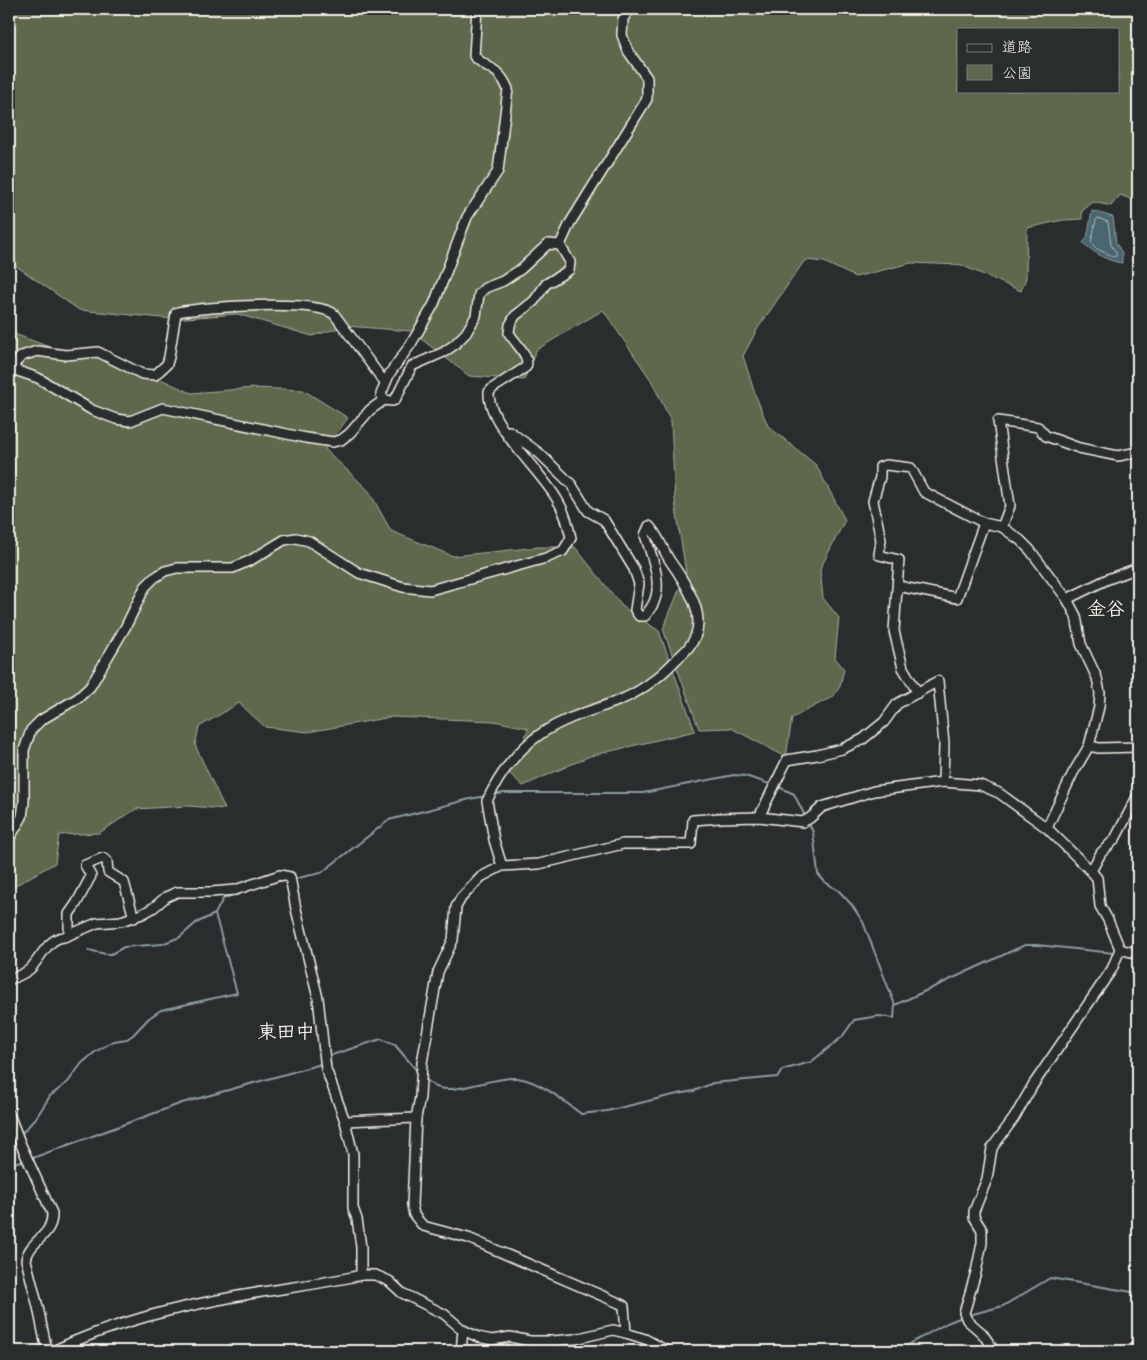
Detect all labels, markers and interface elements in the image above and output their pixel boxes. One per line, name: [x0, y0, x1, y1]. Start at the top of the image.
legend: [957, 28, 1120, 92]
text: 道路: [1002, 36, 1032, 57]
text: 公園: [1002, 62, 1032, 83]
district label: 金谷: [1087, 595, 1125, 621]
district label: 東田中: [257, 1018, 315, 1044]

